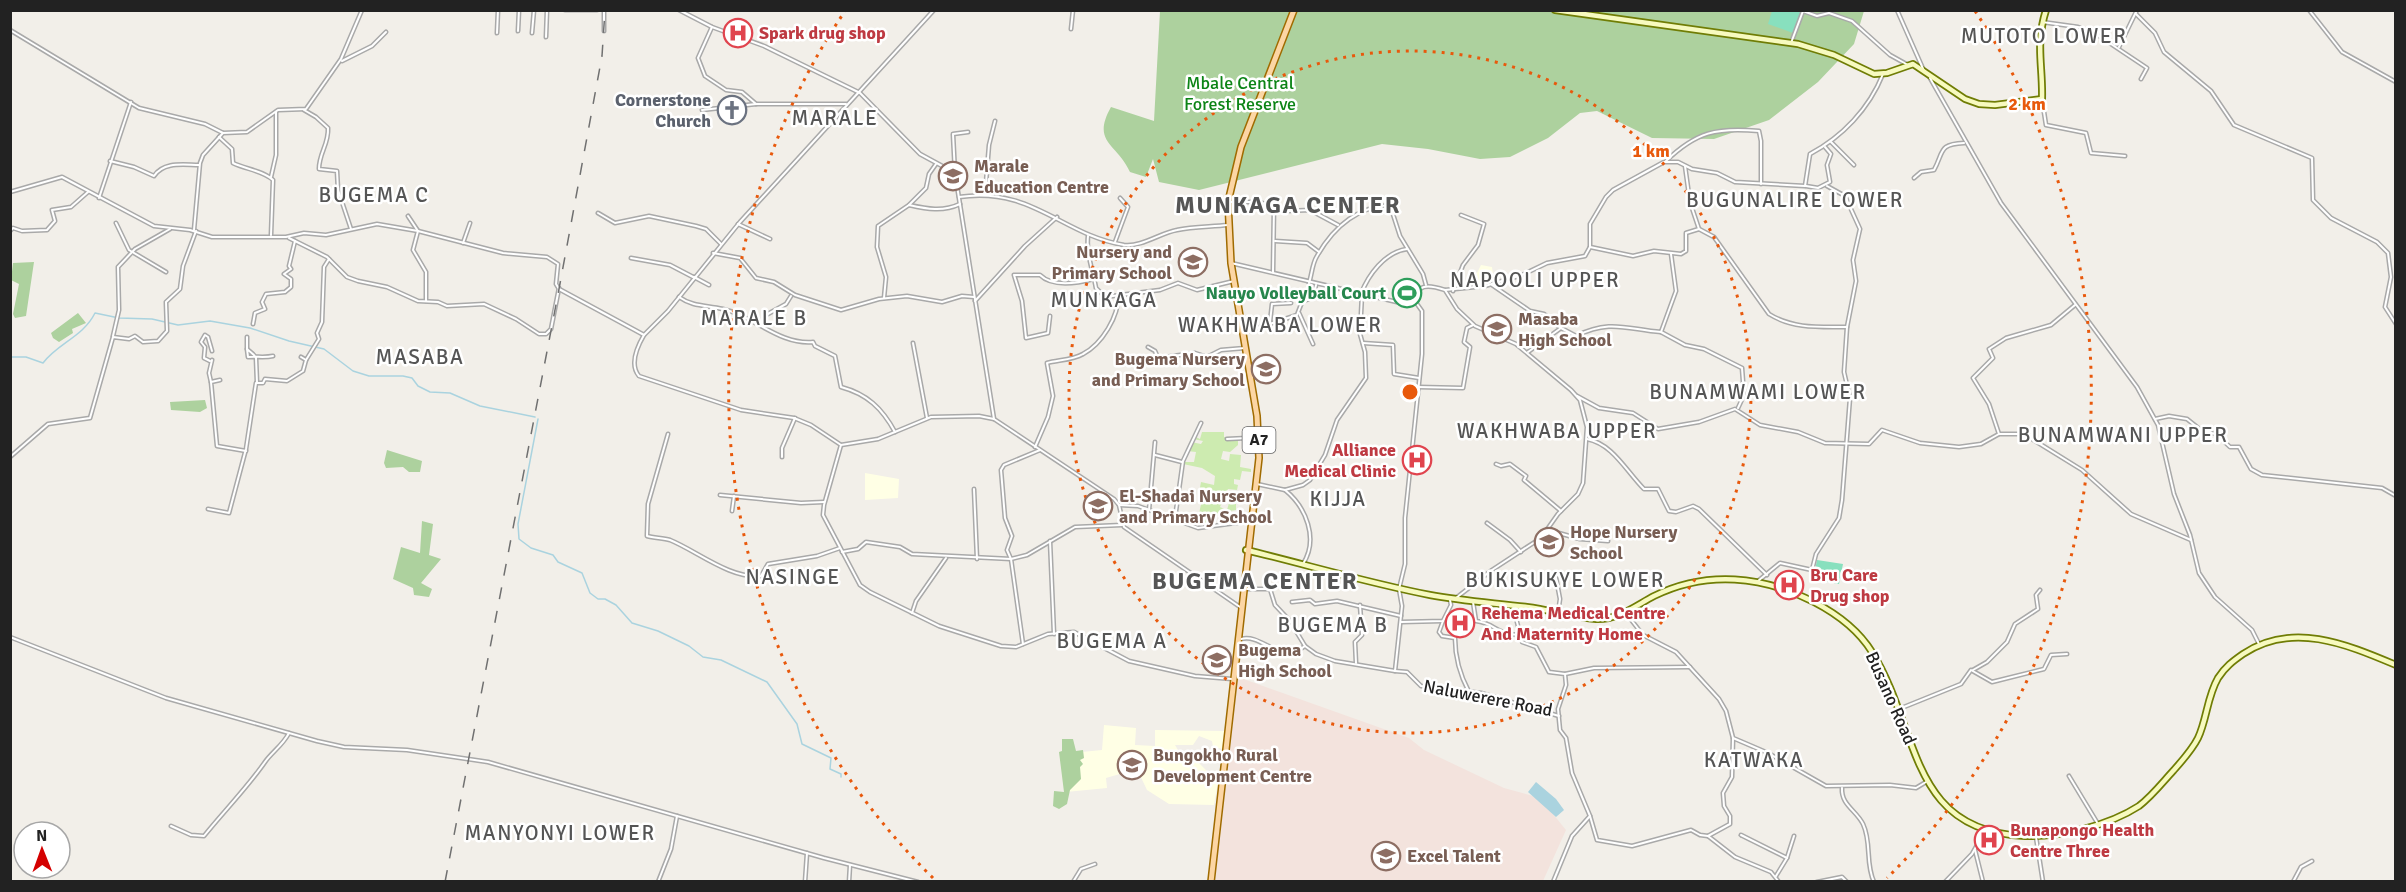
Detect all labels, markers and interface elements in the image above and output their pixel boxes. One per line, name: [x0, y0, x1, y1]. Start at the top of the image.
hospital icon: Spark drug shop: [722, 17, 754, 49]
place label: Spark drug shop: [759, 22, 886, 44]
district label: MUTOTO LOWER: [1961, 23, 2127, 49]
park label: Mbale Central Forest Reserve: [1184, 72, 1296, 115]
place label: Cornerstone Church: [615, 89, 711, 132]
text: 2 km: [2008, 93, 2046, 115]
church icon: Cornerstone Church: [716, 94, 748, 126]
district label: MARALE: [792, 105, 878, 131]
text: 1 km: [1632, 140, 1670, 162]
place label: Marale Education Centre: [974, 155, 1109, 198]
school or university icon: Marale Education Centre: [937, 160, 969, 192]
district label: BUGEMA C: [318, 182, 430, 208]
district label: BUGUNALIRE LOWER: [1686, 187, 1904, 213]
district label: MUNKAGA CENTER: [1175, 190, 1401, 220]
place label: Nursery and Primary School: [1052, 241, 1172, 284]
school or university icon: Nursery and Primary School: [1177, 246, 1209, 278]
district label: NAPOOLI UPPER: [1450, 267, 1620, 293]
sports icon: Nauyo Volleyball Court: [1391, 277, 1423, 309]
place label: Nauyo Volleyball Court: [1206, 282, 1386, 304]
district label: MUNKAGA: [1050, 287, 1158, 313]
district label: MARALE B: [700, 305, 808, 331]
place label: Masaba High School: [1518, 308, 1612, 351]
district label: WAKHWABA LOWER: [1178, 312, 1382, 338]
school or university icon: Masaba High School: [1481, 313, 1513, 345]
district label: MASABA: [376, 344, 464, 370]
place label: Bugema Nursery and Primary School: [1092, 348, 1245, 391]
school or university icon: Bugema Nursery and Primary School: [1250, 353, 1282, 385]
district label: BUNAMWAMI LOWER: [1649, 379, 1867, 405]
centre of rings: [1400, 382, 1420, 402]
district label: WAKHWABA UPPER: [1457, 418, 1657, 444]
district label: BUNAMWANI UPPER: [2018, 422, 2228, 448]
road number: A7: [1242, 427, 1276, 453]
place label: Alliance Medical Clinic: [1284, 439, 1396, 482]
hospital icon: Alliance Medical Clinic: [1401, 444, 1433, 476]
place label: El-Shadai Nursery and Primary School: [1119, 485, 1273, 528]
district label: KIJJA: [1309, 486, 1367, 512]
school or university icon: El-Shadai Nursery and Primary School: [1082, 490, 1114, 522]
place label: Hope Nursery School: [1570, 521, 1678, 564]
school or university icon: Hope Nursery School: [1533, 526, 1565, 558]
district label: NASINGE: [745, 564, 841, 590]
place label: Bru Care Drug shop: [1810, 564, 1890, 607]
district label: BUGEMA CENTER: [1152, 566, 1358, 596]
district label: BUKISUKYE LOWER: [1465, 567, 1665, 593]
hospital icon: Bru Care Drug shop: [1773, 569, 1805, 601]
place label: Rehema Medical Centre And Maternity Home: [1481, 602, 1666, 645]
hospital icon: Rehema Medical Centre And Maternity Home: [1444, 607, 1476, 639]
district label: BUGEMA B: [1277, 612, 1389, 638]
district label: BUGEMA A: [1056, 628, 1168, 654]
place label: Bugema High School: [1238, 639, 1332, 682]
school or university icon: Bugema High School: [1201, 644, 1233, 676]
street label: Busano Road: [1861, 648, 1921, 748]
street label: Naluwerere Road: [1422, 675, 1554, 721]
place label: Bungokho Rural Development Centre: [1153, 744, 1312, 787]
district label: KATWAKA: [1704, 747, 1804, 773]
school or university icon: Bungokho Rural Development Centre: [1116, 749, 1148, 781]
place label: Bunapongo Health Centre Three: [2010, 819, 2155, 862]
north arrow: [12, 820, 72, 880]
district label: MANYONYI LOWER: [464, 820, 656, 846]
hospital icon: Bunapongo Health Centre Three: [1973, 824, 2005, 856]
text: N: [36, 826, 47, 846]
school or university icon: Excel Talent: [1370, 840, 1402, 872]
place label: Excel Talent: [1407, 845, 1501, 867]

